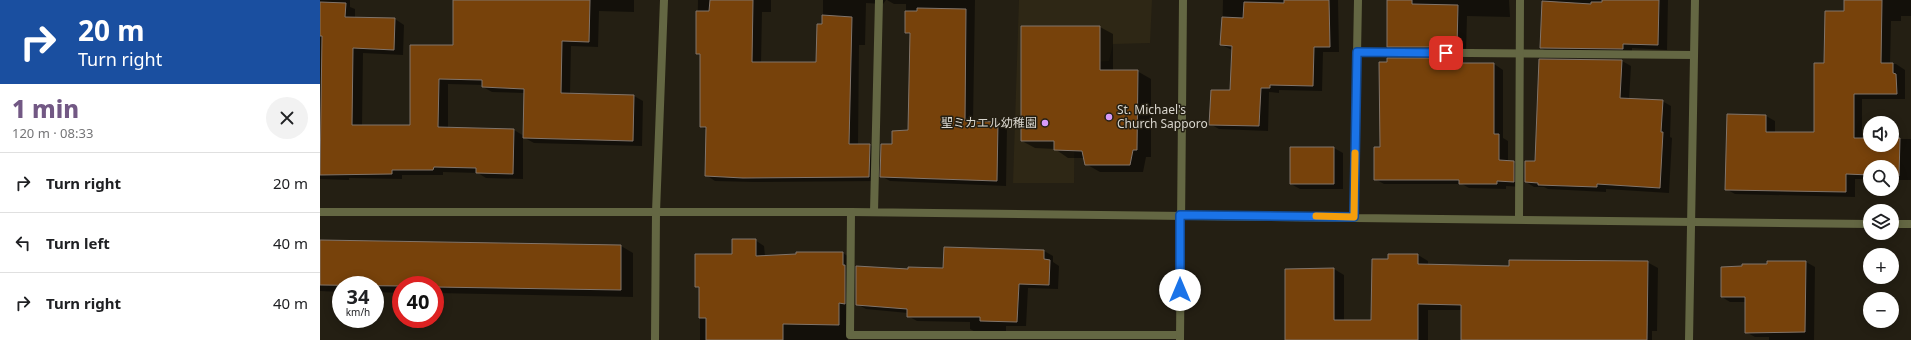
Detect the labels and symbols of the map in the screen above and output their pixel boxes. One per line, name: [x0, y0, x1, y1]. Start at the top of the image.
pin: [1429, 36, 1463, 70]
place label: St. Michael's Church Sapporo: [1117, 101, 1208, 132]
marker: St. Michael's Church Sapporo: [1104, 112, 1114, 122]
place label: 聖ミカエル幼稚園: [941, 114, 1037, 131]
marker: 聖ミカエル幼稚園: [1040, 118, 1050, 128]
position arrow: [1159, 269, 1201, 311]
speed limit sign: 40: [392, 276, 444, 328]

